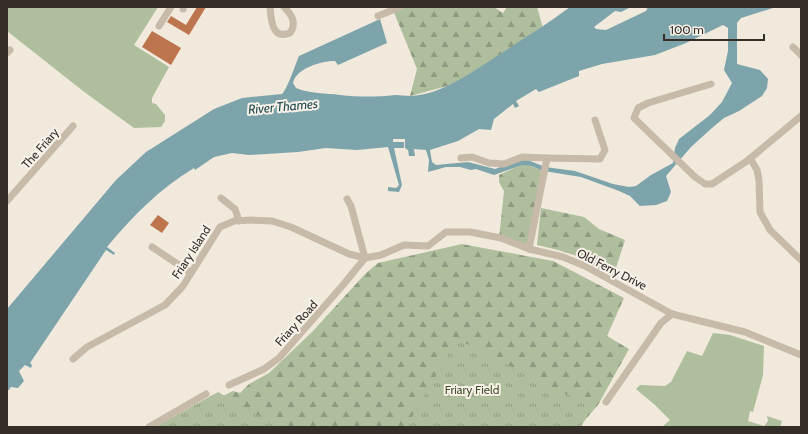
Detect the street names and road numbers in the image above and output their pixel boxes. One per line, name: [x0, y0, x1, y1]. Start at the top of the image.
street label: The Friary: [18, 124, 62, 172]
street label: Friary Island: [168, 223, 214, 281]
street label: Old Ferry Drive: [575, 245, 649, 293]
street label: Friary Road: [272, 297, 320, 349]

